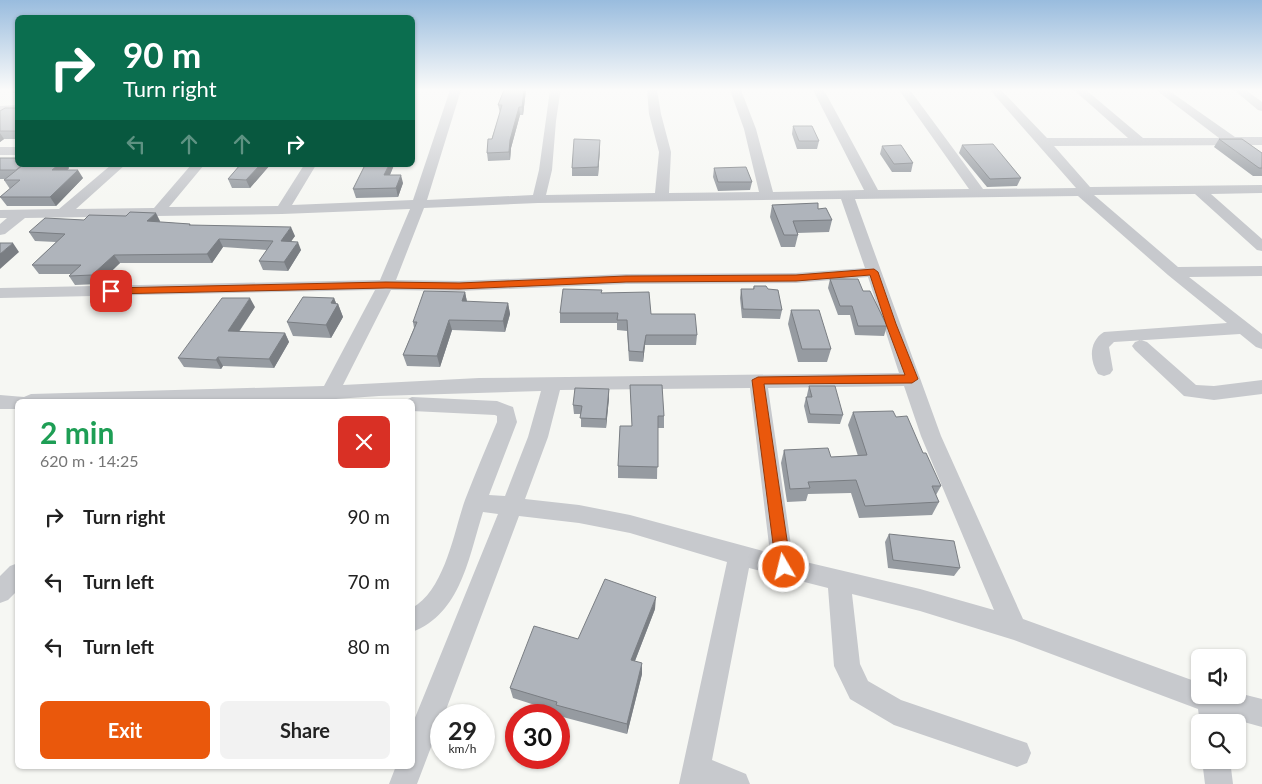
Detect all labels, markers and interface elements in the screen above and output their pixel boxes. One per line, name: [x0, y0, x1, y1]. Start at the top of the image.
text: 90 m: [123, 33, 201, 75]
icon: right: [40, 35, 105, 100]
text: Turn right: [123, 75, 217, 102]
icon: left: [122, 130, 150, 158]
icon: ahead: [175, 130, 203, 158]
icon: ahead: [228, 130, 256, 158]
icon: right: [281, 130, 309, 158]
pin: [90, 270, 132, 312]
icon: arrive: [97, 277, 125, 305]
text: 2 min: [40, 414, 114, 450]
button: close: [338, 416, 390, 468]
text: 620 m · 14:25: [40, 451, 139, 470]
icon: right: [40, 503, 68, 531]
text: Turn right: [83, 505, 165, 528]
text: 90 m: [347, 505, 390, 528]
position arrow: [757, 540, 809, 592]
icon: left: [40, 568, 68, 596]
text: Turn left: [83, 570, 154, 593]
text: 70 m: [347, 570, 390, 593]
icon: left: [40, 633, 68, 661]
text: Turn left: [83, 635, 154, 658]
text: 80 m: [347, 635, 390, 658]
map controls: [1191, 649, 1246, 769]
button: sound: [1191, 649, 1246, 704]
button: Exit: [40, 701, 210, 759]
button: Share: [220, 701, 390, 759]
speed limit sign: 30: [505, 704, 570, 769]
button: search: [1191, 714, 1246, 769]
text: 29: [448, 715, 477, 745]
text: km/h: [448, 741, 477, 756]

